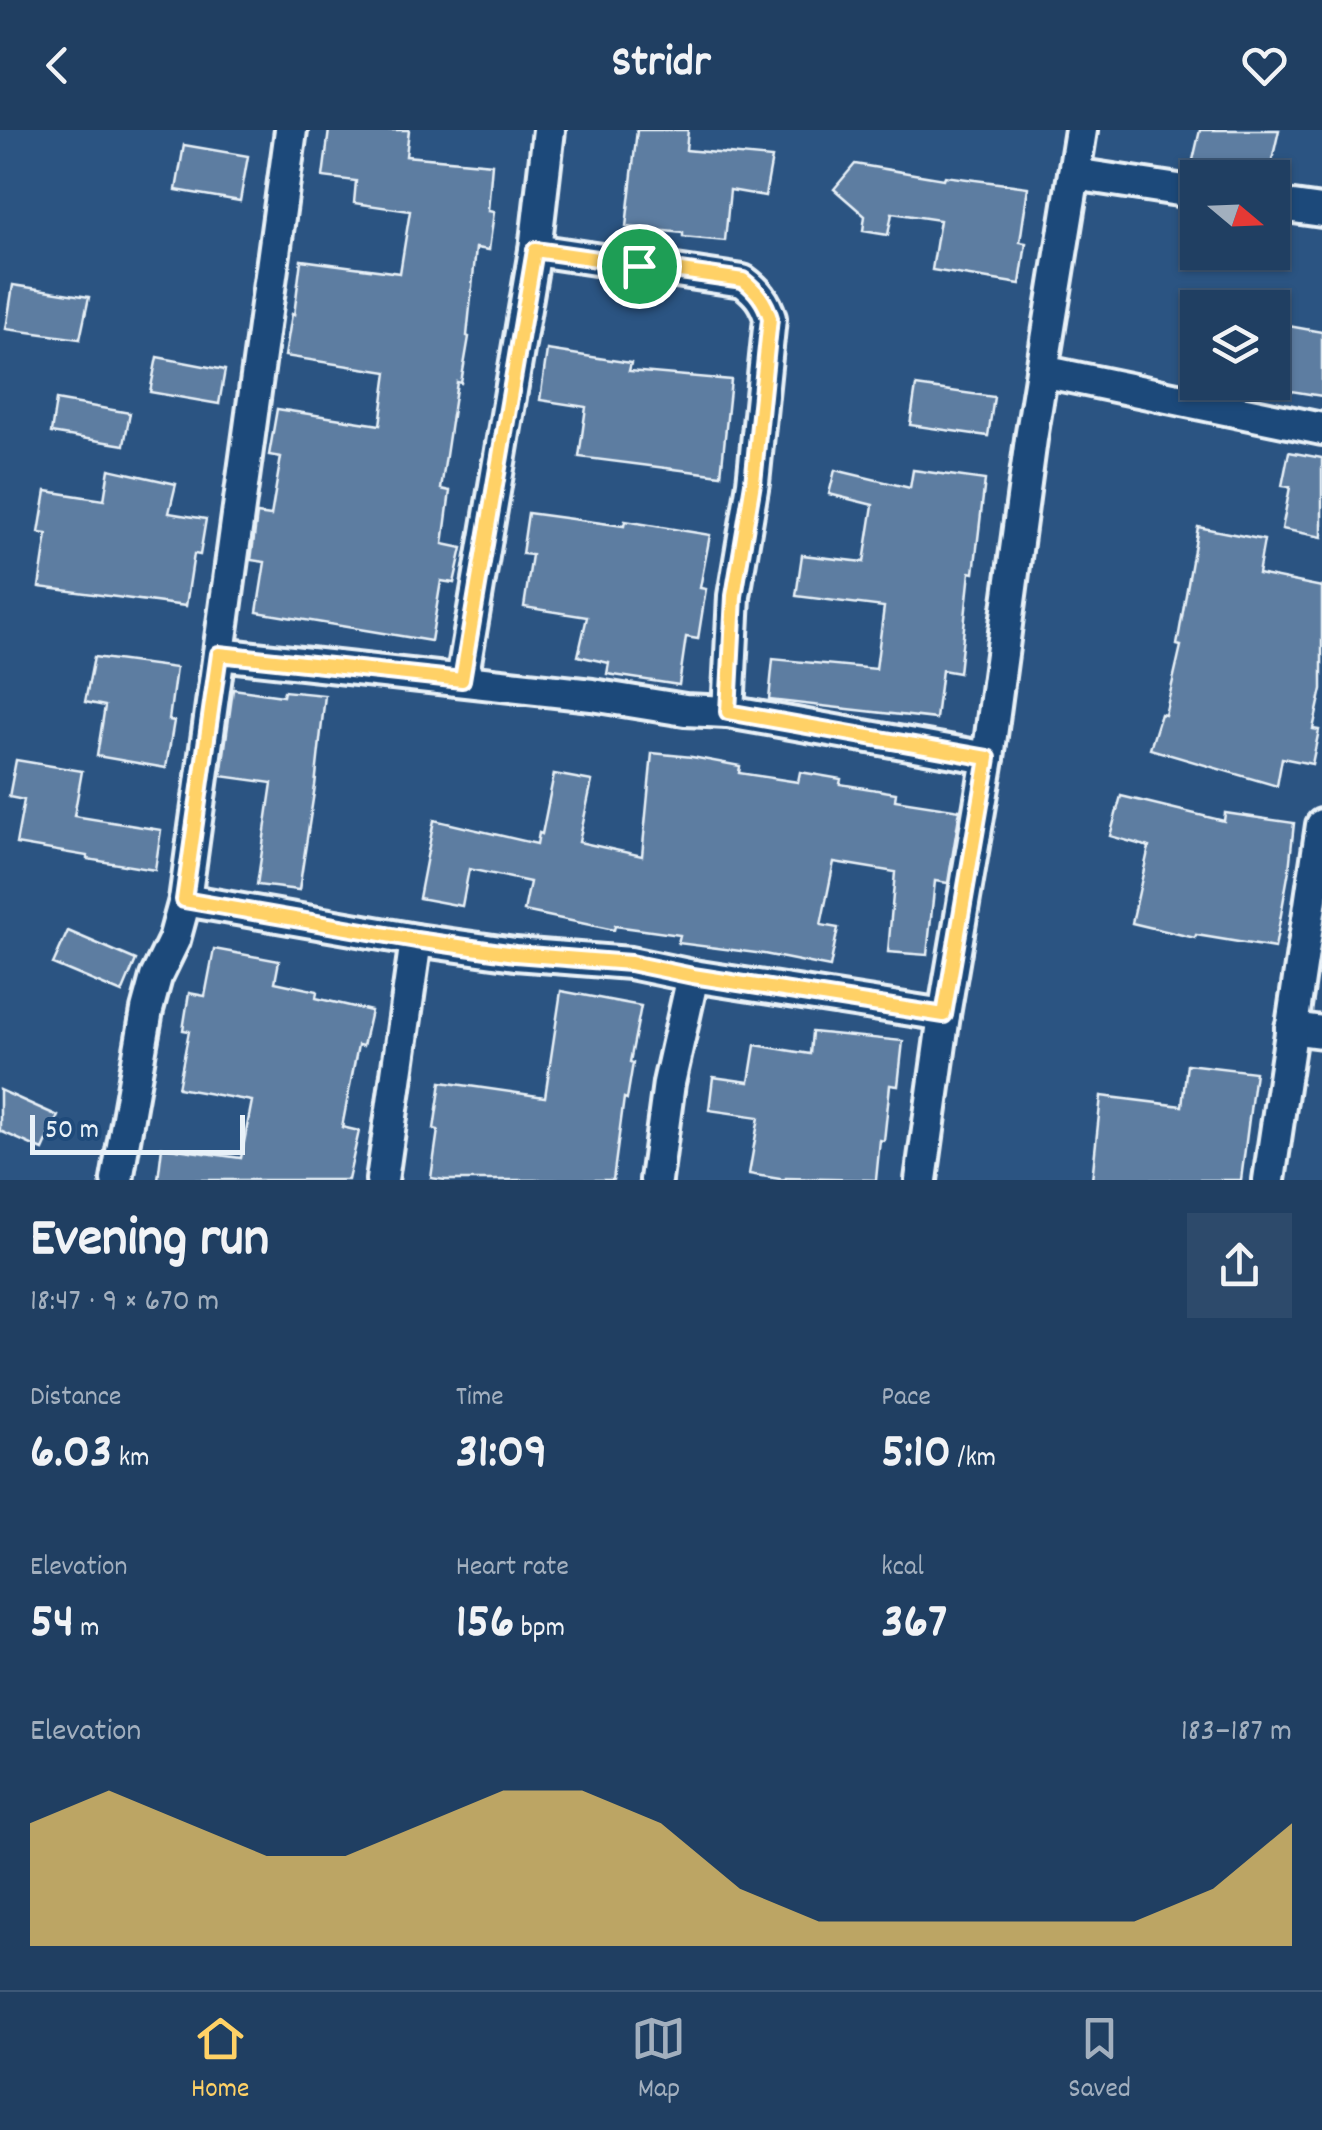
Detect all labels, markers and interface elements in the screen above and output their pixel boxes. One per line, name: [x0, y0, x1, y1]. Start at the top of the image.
text: Stridr: [611, 33, 711, 97]
icon: back: [30, 38, 85, 93]
icon: heart: [1237, 38, 1292, 93]
north arrow: [1180, 160, 1290, 270]
map controls: [1180, 160, 1290, 400]
pin: [597, 224, 682, 309]
icon: arrive: [612, 239, 667, 294]
button: layers: [1180, 290, 1290, 400]
scale bar: [30, 1110, 245, 1154]
text: 50 m: [45, 1112, 99, 1152]
text: Evening run: [30, 1203, 269, 1282]
button: share: [1187, 1213, 1292, 1318]
text: 18:47 · 9 × 670 m: [30, 1280, 219, 1326]
text: Distance: [30, 1379, 121, 1419]
text: Time: [456, 1379, 504, 1419]
text: Pace: [881, 1379, 931, 1419]
text: 6.03: [30, 1419, 112, 1491]
text: 31:09: [456, 1419, 547, 1491]
text: 5:10: [881, 1419, 951, 1491]
text: km: [112, 1440, 149, 1480]
text: /km: [951, 1440, 996, 1480]
text: Elevation: [30, 1549, 127, 1589]
text: Heart rate: [456, 1549, 569, 1589]
text: kcal: [881, 1549, 924, 1589]
text: 54: [30, 1589, 74, 1661]
text: 156: [456, 1589, 514, 1661]
text: 367: [881, 1589, 947, 1661]
text: m: [74, 1610, 100, 1650]
text: bpm: [514, 1610, 565, 1650]
text: Elevation: [30, 1710, 141, 1756]
text: 183–187 m: [1181, 1710, 1292, 1756]
tab: Home: [191, 2011, 249, 2111]
tab: Map: [631, 2011, 686, 2111]
tab: Saved: [1068, 2011, 1131, 2111]

